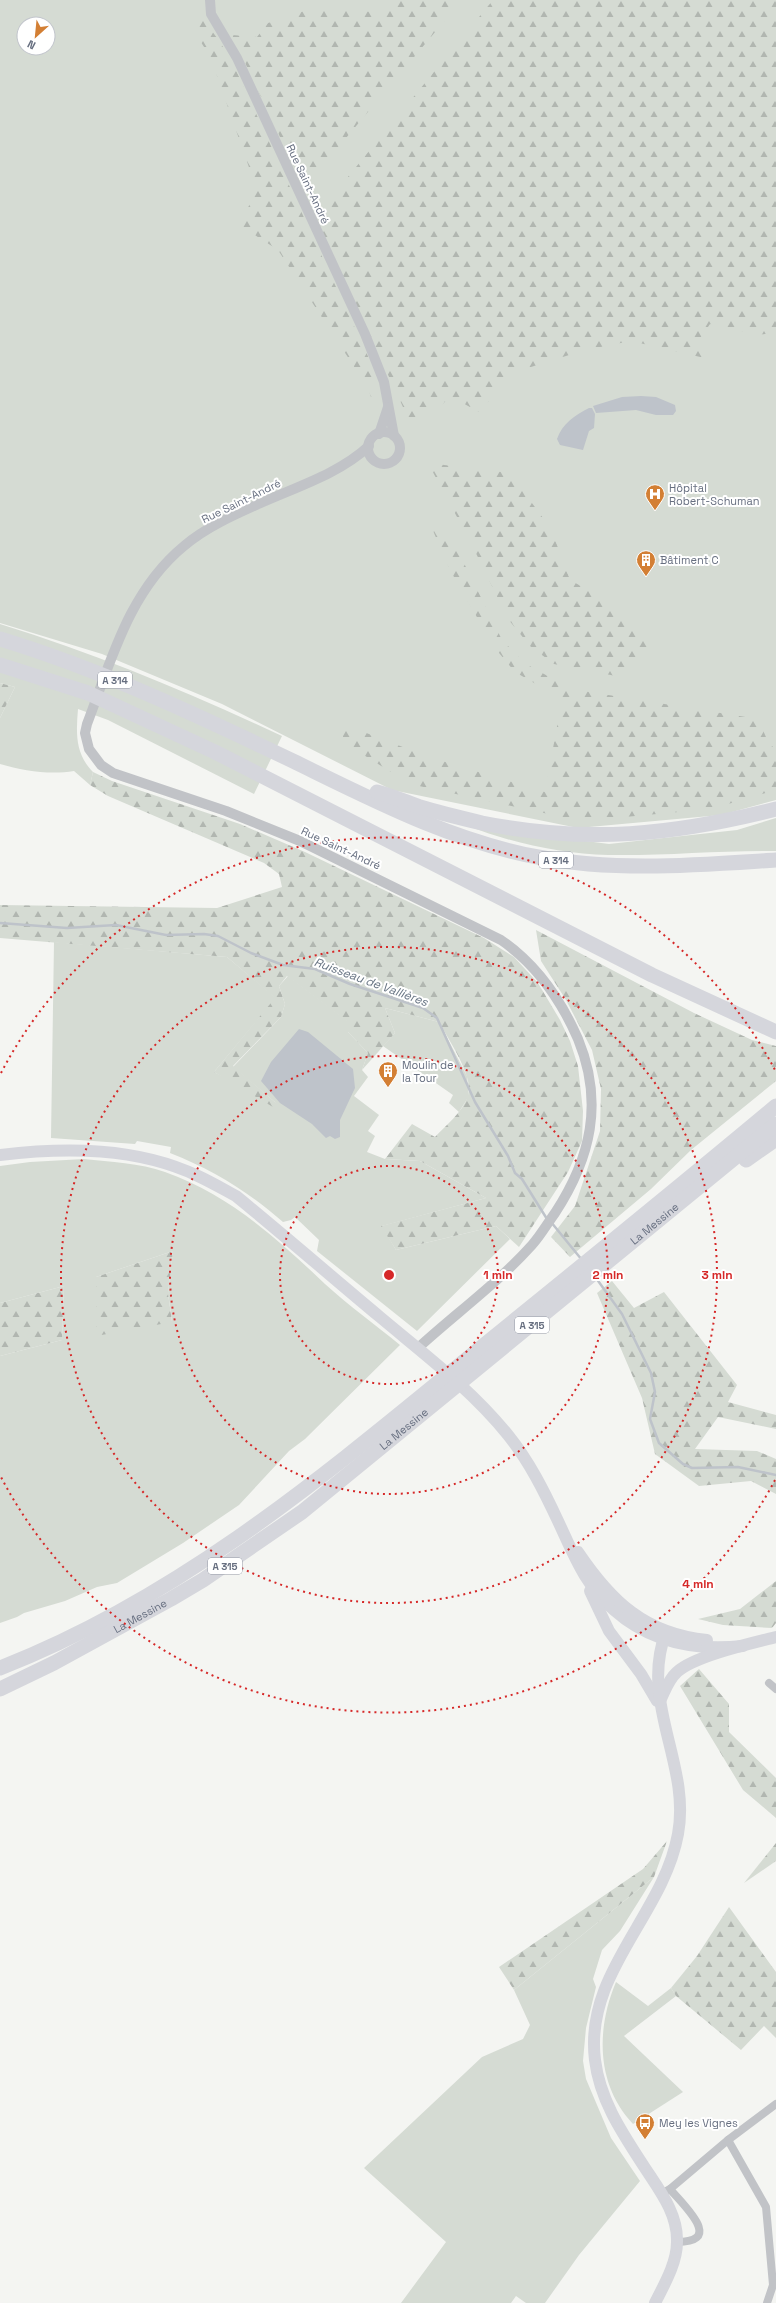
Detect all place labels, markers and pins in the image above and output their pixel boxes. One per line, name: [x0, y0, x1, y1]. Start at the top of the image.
place label: Hôpital Robert-Schuman: [669, 481, 760, 508]
hospital icon: Hôpital Robert-Schuman: [644, 483, 666, 511]
building icon: Bâtiment C: [635, 549, 657, 577]
place label: Bâtiment C: [660, 553, 719, 567]
place label: Moulin de la Tour: [402, 1058, 454, 1085]
building icon: Moulin de la Tour: [377, 1060, 399, 1088]
centre of rings: [382, 1268, 396, 1282]
bus stop icon: Mey les Vignes: [634, 2112, 656, 2140]
place label: Mey les Vignes: [659, 2116, 738, 2130]

